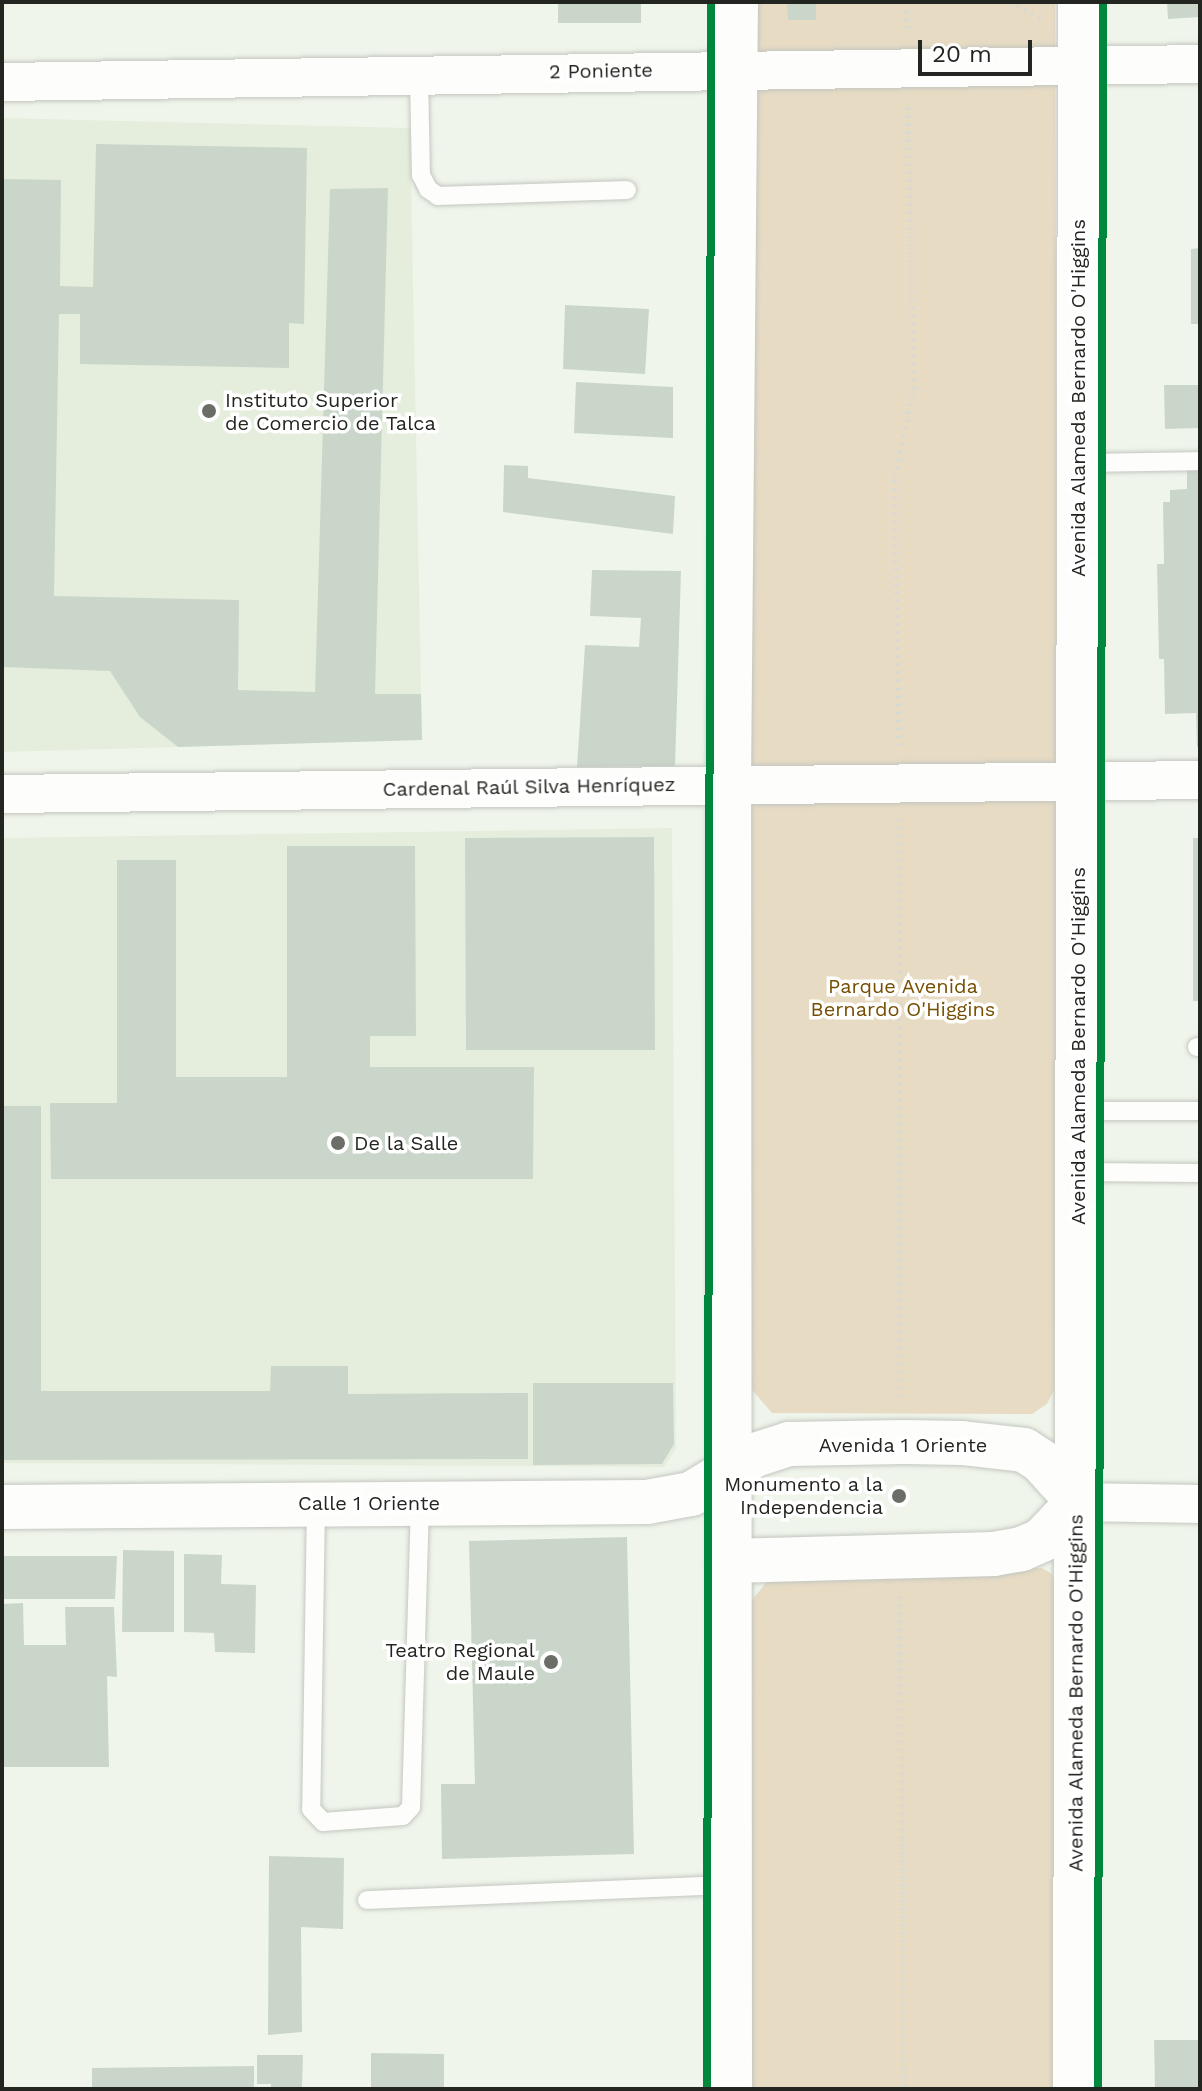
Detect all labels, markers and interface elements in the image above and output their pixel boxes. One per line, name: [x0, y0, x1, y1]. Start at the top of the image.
scale bar: [922, 24, 1036, 74]
text: 20 m: [932, 40, 992, 68]
street label: 2 Poniente: [549, 58, 653, 84]
street label: Avenida Alameda Bernardo O'Higgins: [1066, 218, 1090, 578]
place label: Instituto Superior de Comercio de Talca: [225, 388, 436, 435]
marker: Instituto Superior de Comercio de Talca: [200, 402, 218, 420]
street label: Cardenal Raúl Silva Henríquez: [382, 772, 676, 802]
street label: Avenida Alameda Bernardo O'Higgins: [1066, 866, 1090, 1226]
park label: Parque Avenida Bernardo O'Higgins: [811, 975, 995, 1022]
place label: De la Salle: [354, 1131, 459, 1155]
marker: De la Salle: [329, 1134, 347, 1152]
street label: Avenida 1 Oriente: [818, 1433, 988, 1457]
place label: Monumento a la Independencia: [724, 1472, 883, 1519]
marker: Monumento a la Independencia: [890, 1487, 908, 1505]
street label: Calle 1 Oriente: [298, 1491, 440, 1515]
street label: Avenida Alameda Bernardo O'Higgins: [1064, 1513, 1088, 1873]
place label: Teatro Regional de Maule: [385, 1638, 535, 1685]
marker: Teatro Regional de Maule: [542, 1653, 560, 1671]

